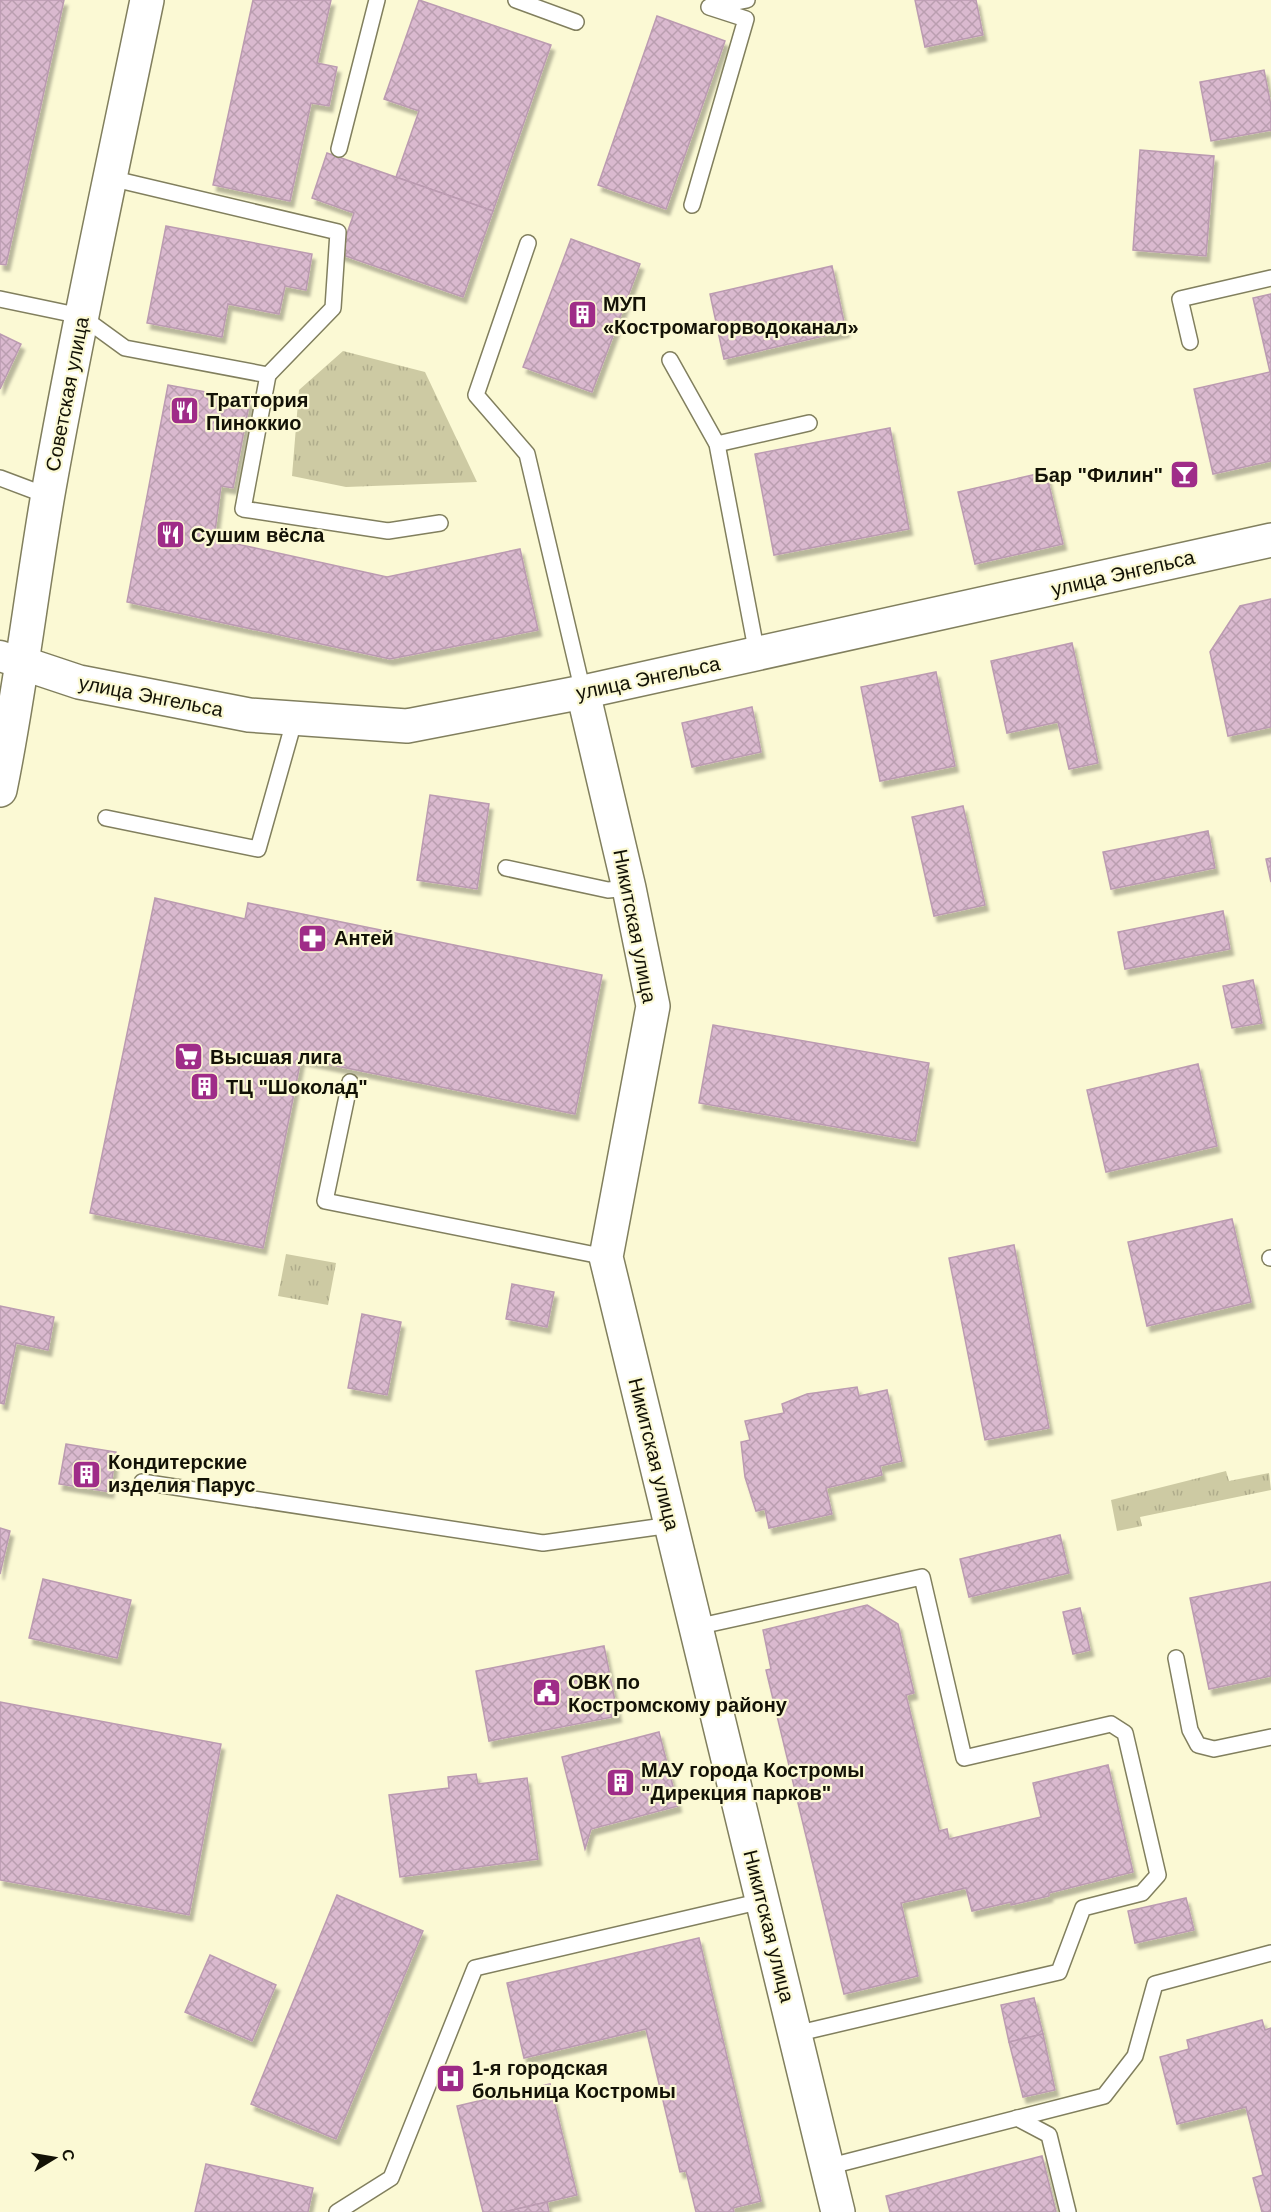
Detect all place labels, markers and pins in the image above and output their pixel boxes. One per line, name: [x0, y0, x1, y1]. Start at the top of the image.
place label: МУП «Костромагорводоканал»: [603, 293, 859, 338]
building icon: МУП «Костромагорводоканал»: [566, 299, 598, 331]
place label: Траттория Пиноккио: [206, 389, 309, 434]
restaurant icon: Траттория Пиноккио: [169, 395, 201, 427]
bar icon: Бар "Филин": [1168, 459, 1200, 491]
place label: Бар "Филин": [1034, 464, 1163, 486]
restaurant icon: Сушим вёсла: [154, 519, 186, 551]
place label: Сушим вёсла: [191, 524, 325, 546]
pharmacy icon: Антей: [297, 922, 329, 954]
place label: Антей: [334, 927, 394, 949]
supermarket icon: Высшая лига: [173, 1041, 205, 1073]
place label: Высшая лига: [210, 1046, 343, 1068]
building icon: ТЦ "Шоколад": [189, 1071, 221, 1103]
place label: ТЦ "Шоколад": [226, 1076, 368, 1098]
place label: Кондитерские изделия Парус: [108, 1451, 255, 1496]
building icon: Кондитерские изделия Парус: [71, 1458, 103, 1490]
place label: ОВК по Костромскому району: [568, 1671, 788, 1716]
public building icon: ОВК по Костромскому району: [531, 1677, 563, 1709]
place label: МАУ города Костромы "Дирекция парков": [641, 1759, 864, 1804]
building icon: МАУ города Костромы "Дирекция парков": [604, 1766, 636, 1798]
place label: 1-я городская больница Костромы: [472, 2057, 676, 2102]
hospital icon: 1-я городская больница Костромы: [435, 2063, 467, 2095]

